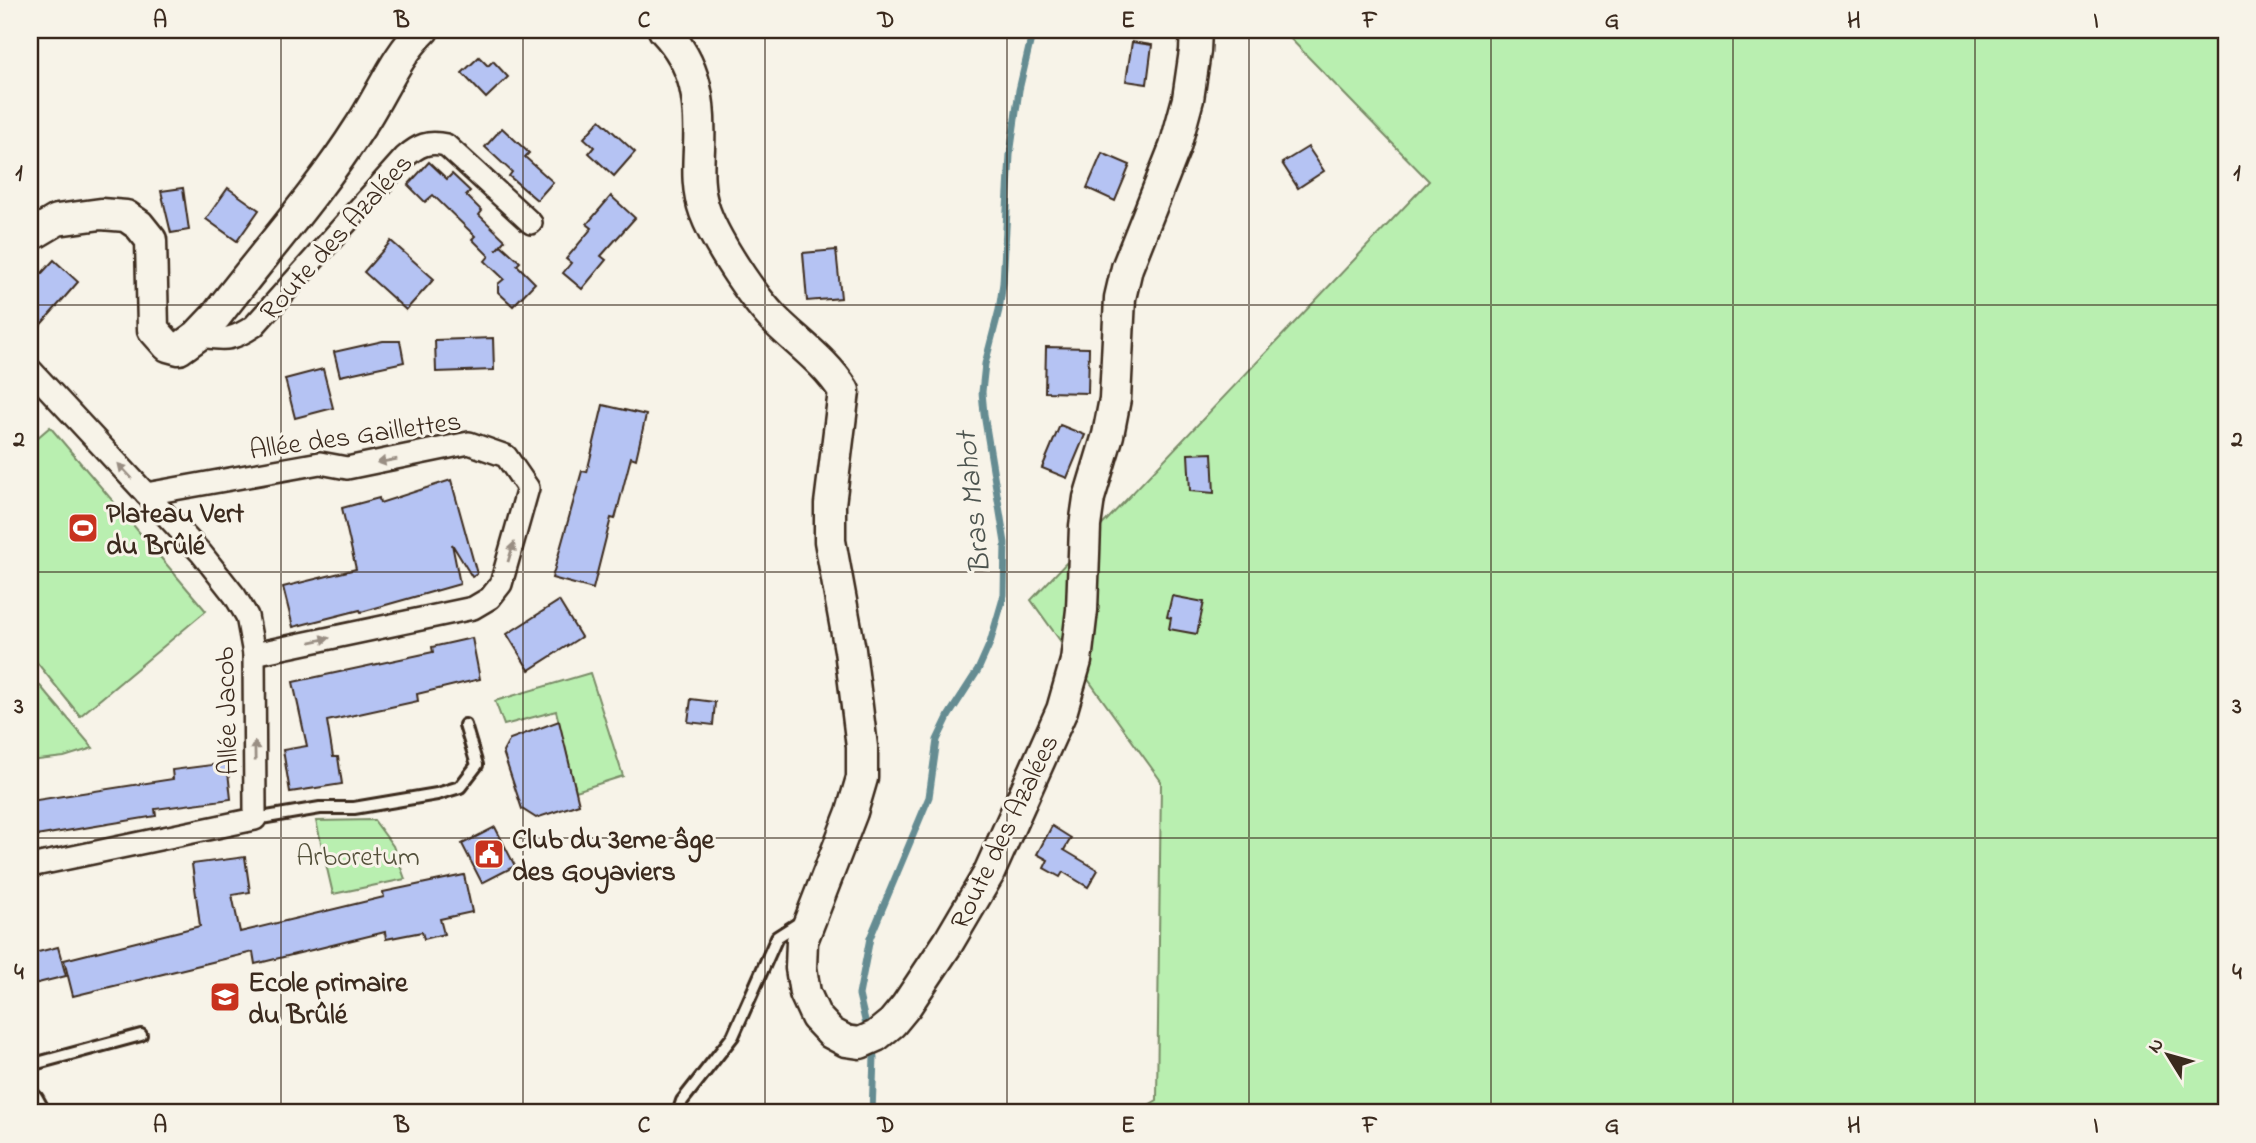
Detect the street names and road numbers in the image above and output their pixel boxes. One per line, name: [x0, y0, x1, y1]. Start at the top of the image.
street label: Route des Azalées: [251, 146, 424, 331]
street label: Allée des Gaillettes: [247, 402, 464, 473]
street label: Allée Jacob: [206, 646, 251, 776]
street label: Route des Azalées: [941, 728, 1071, 937]

